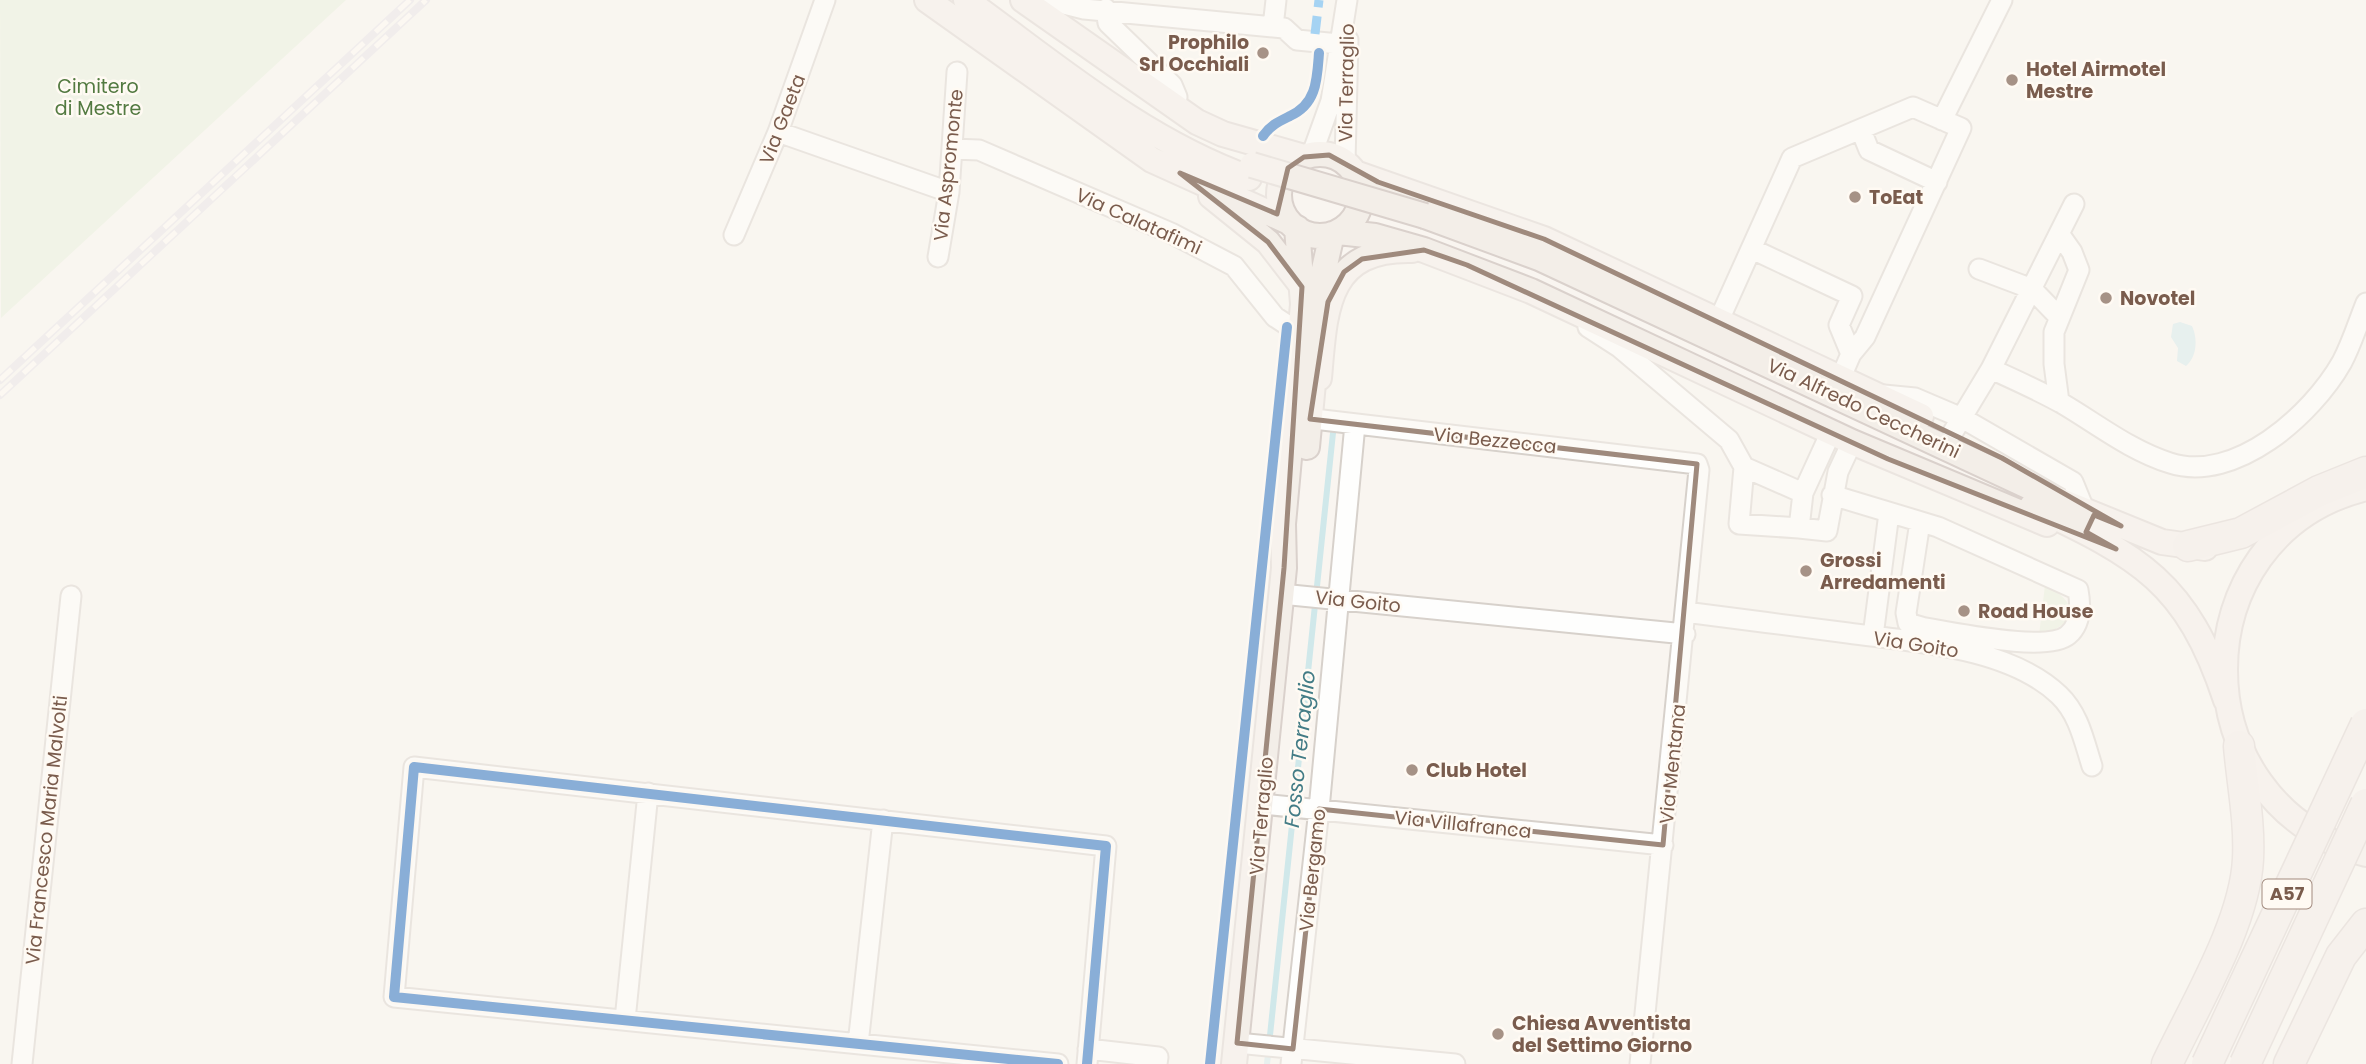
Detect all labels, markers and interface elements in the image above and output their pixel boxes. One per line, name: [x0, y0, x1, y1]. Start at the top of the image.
street label: Via Terraglio: [1332, 23, 1361, 143]
place label: Prophilo Srl Occhiali: [1139, 29, 1249, 78]
marker: Prophilo Srl Occhiali: [1255, 45, 1271, 61]
place label: Hotel Airmotel Mestre: [2026, 56, 2166, 105]
street label: Via Gaeta: [753, 70, 812, 168]
marker: Hotel Airmotel Mestre: [2004, 72, 2020, 88]
park label: Cimitero di Mestre: [55, 73, 141, 122]
street label: Via Aspromonte: [927, 88, 970, 242]
street label: Via Calatafimi: [1071, 182, 1206, 261]
place label: ToEat: [1869, 184, 1924, 211]
marker: ToEat: [1847, 189, 1863, 205]
place label: Novotel: [2120, 285, 2195, 312]
marker: Novotel: [2098, 290, 2114, 306]
street label: Via Alfredo Ceccherini: [1763, 352, 1965, 465]
street label: Via Bezzecca: [1432, 421, 1558, 460]
place label: Grossi Arredamenti: [1820, 547, 1946, 596]
marker: Grossi Arredamenti: [1798, 563, 1814, 579]
street label: Via Goito: [1314, 584, 1402, 619]
place label: Road House: [1978, 598, 2094, 625]
marker: Road House: [1956, 603, 1972, 619]
street label: Via Goito: [1871, 624, 1961, 665]
water label: Fosso Terraglio: [1277, 669, 1322, 829]
street label: Via Francesco Maria Malvolti: [19, 694, 74, 966]
street label: Via Mentana: [1653, 703, 1692, 825]
street label: Via Terraglio: [1243, 756, 1280, 876]
place label: Club Hotel: [1426, 757, 1527, 784]
marker: Club Hotel: [1404, 762, 1420, 778]
street label: Via Villafranca: [1393, 804, 1533, 845]
street label: Via Bergamo: [1293, 807, 1332, 933]
road number: A57: [2262, 880, 2312, 908]
place label: Chiesa Avventista del Settimo Giorno: [1512, 1010, 1692, 1059]
marker: Chiesa Avventista del Settimo Giorno: [1490, 1026, 1506, 1042]

